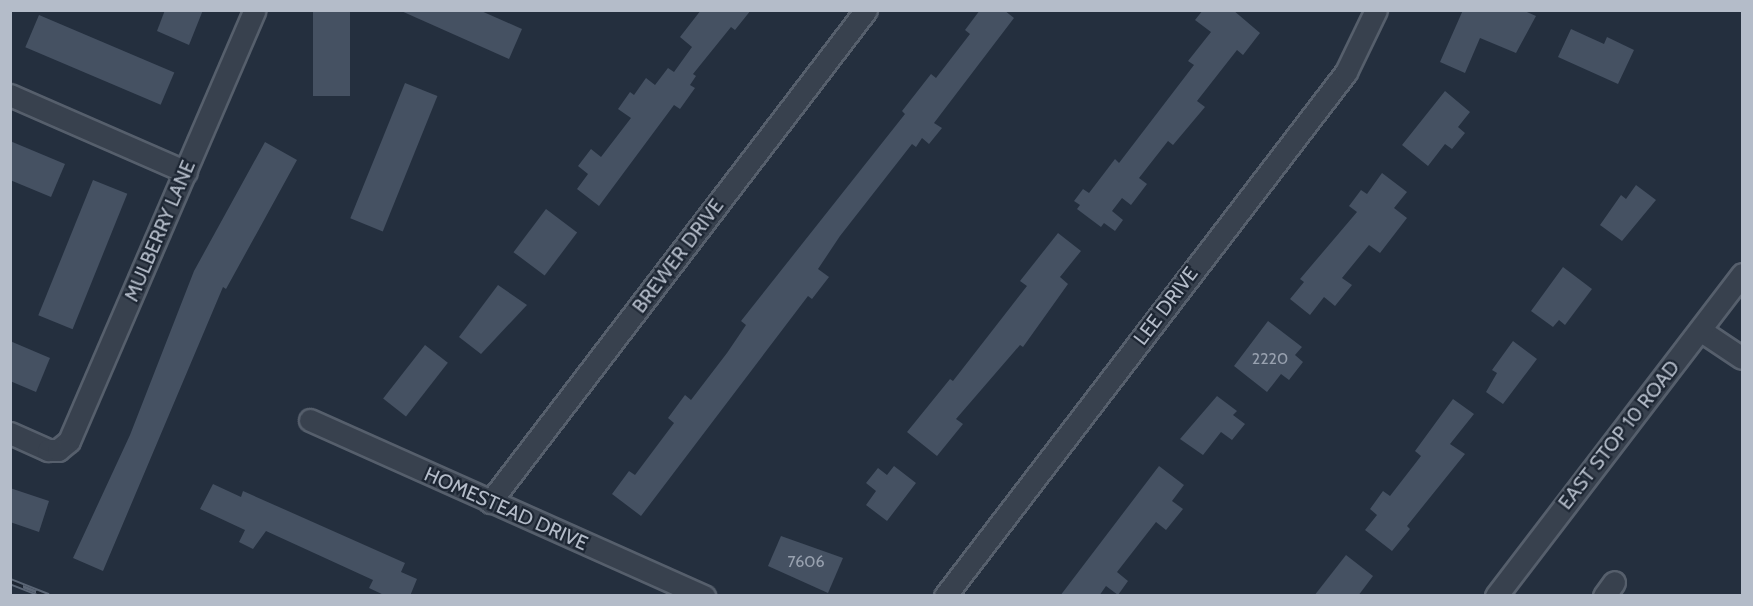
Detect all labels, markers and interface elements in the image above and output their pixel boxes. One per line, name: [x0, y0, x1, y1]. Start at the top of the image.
street label: MULBERRY LANE: [119, 157, 201, 305]
street label: BREWER DRIVE: [627, 194, 729, 318]
street label: LEE DRIVE: [1129, 262, 1203, 350]
house number: 2220: [1252, 349, 1288, 369]
street label: EAST STOP 10 ROAD: [1553, 356, 1685, 514]
street label: HOMESTEAD DRIVE: [421, 462, 591, 556]
house number: 7606: [787, 552, 825, 572]

